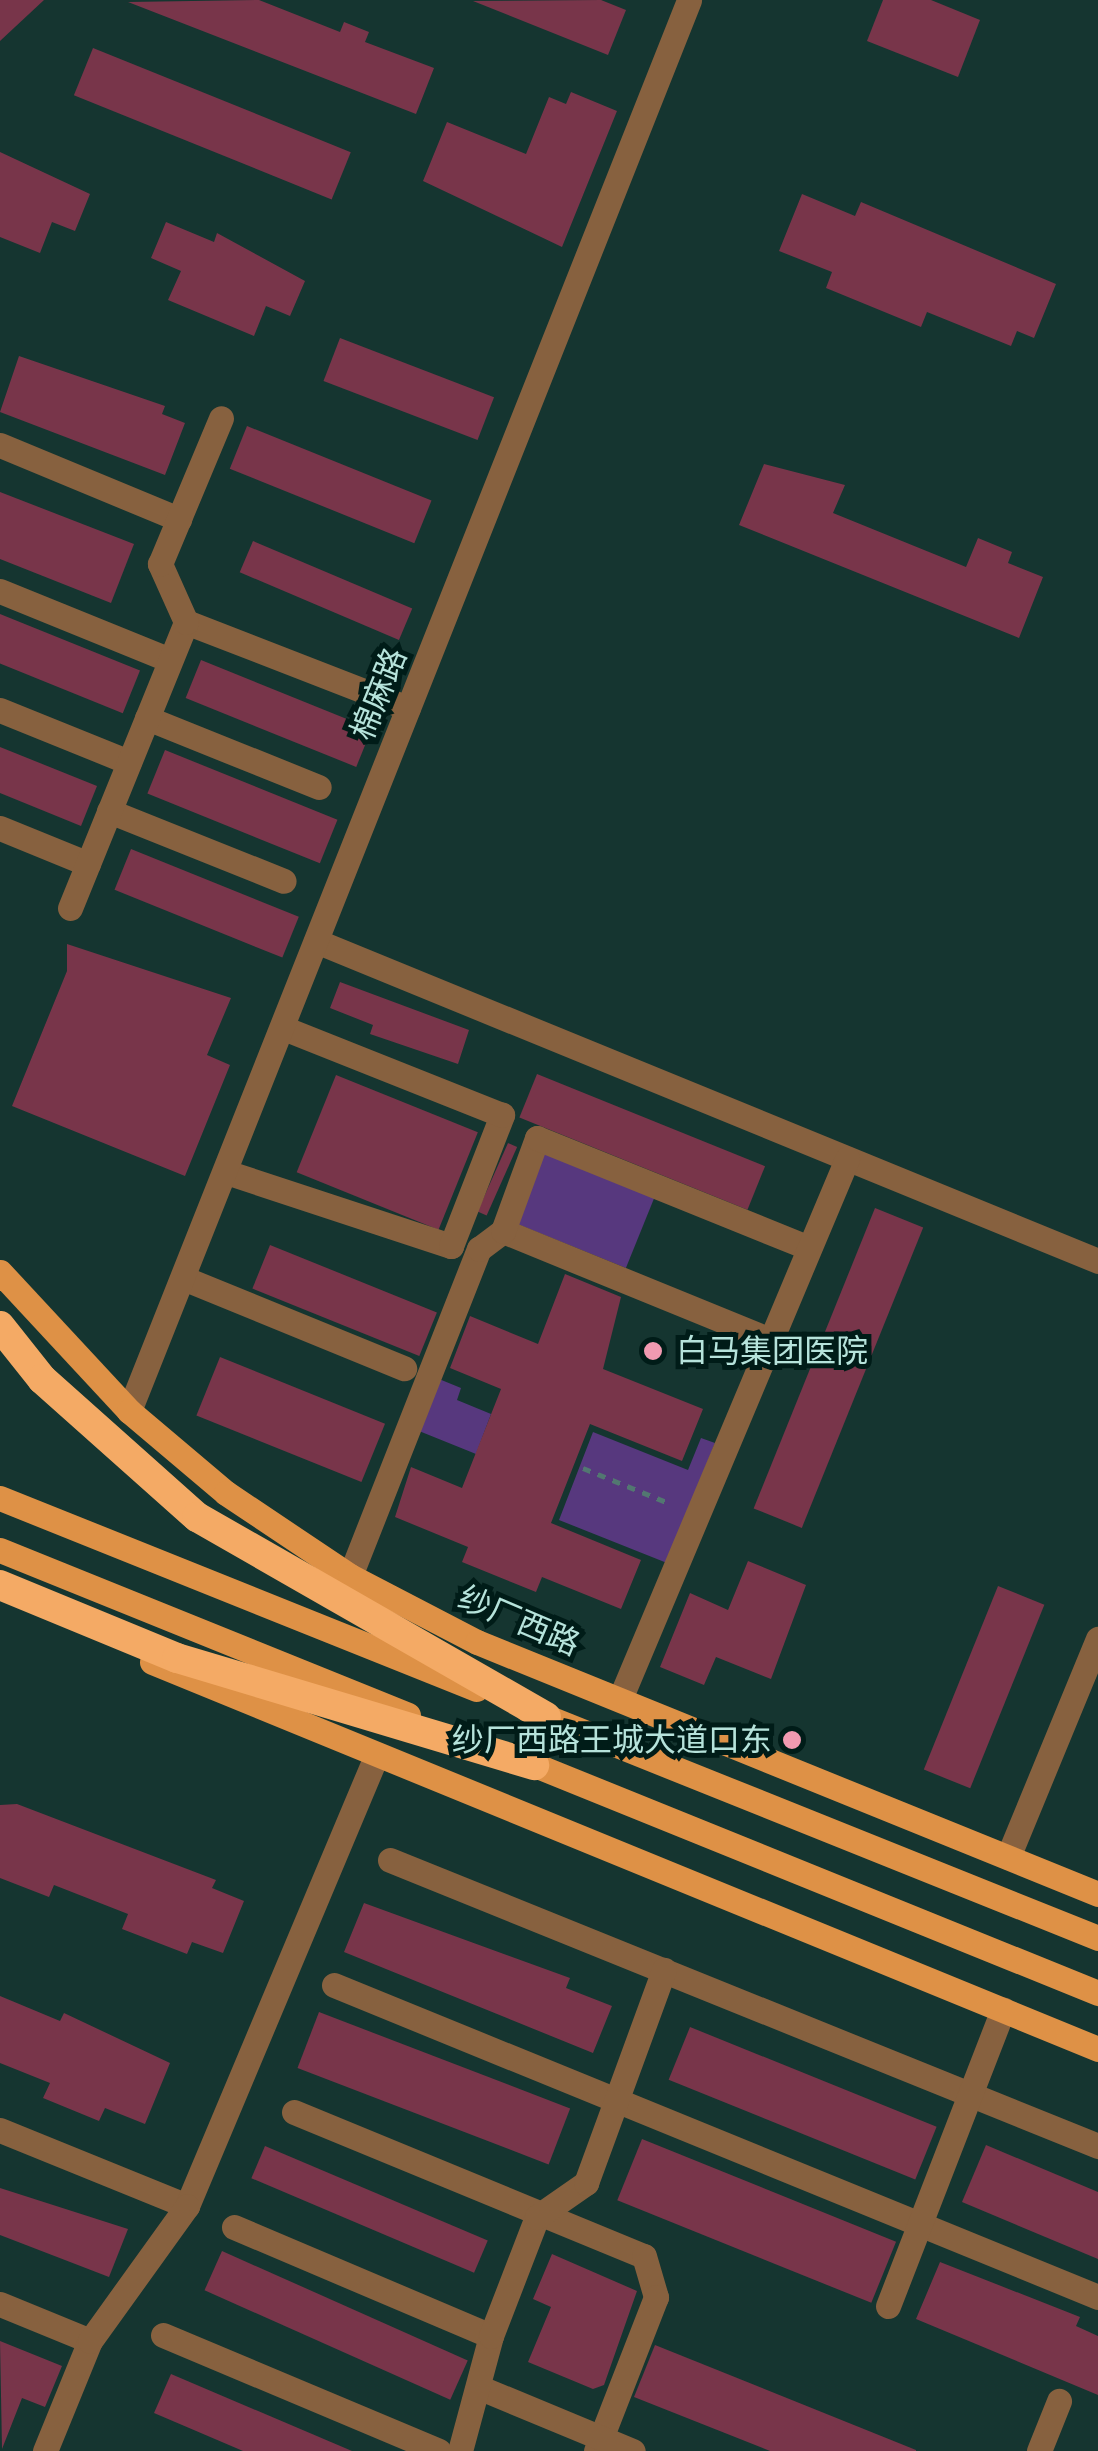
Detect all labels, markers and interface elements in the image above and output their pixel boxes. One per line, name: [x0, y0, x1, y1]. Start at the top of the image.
street label: 棉麻路: [343, 642, 415, 746]
place label: 白马集团医院: [676, 1332, 868, 1370]
marker: 白马集团医院: [640, 1338, 666, 1364]
street label: 纱厂西路: [453, 1578, 585, 1664]
place label: 纱厂西路王城大道口东: [452, 1721, 772, 1759]
marker: 纱厂西路王城大道口东: [781, 1729, 803, 1751]

